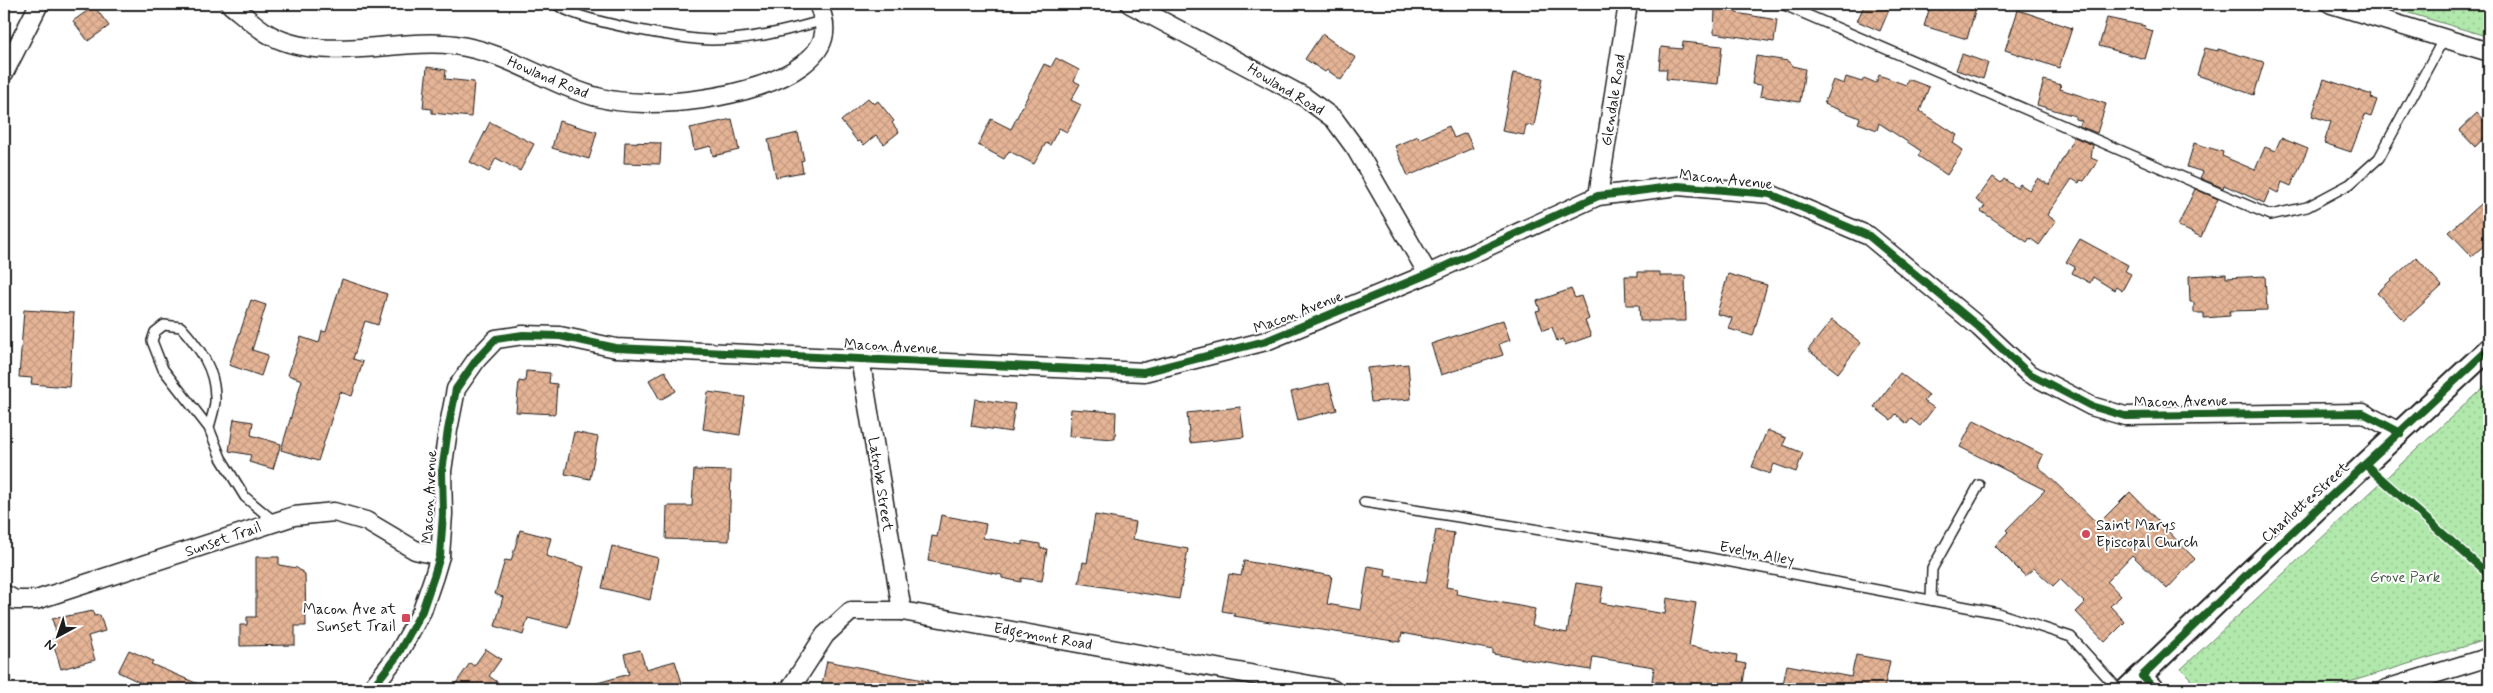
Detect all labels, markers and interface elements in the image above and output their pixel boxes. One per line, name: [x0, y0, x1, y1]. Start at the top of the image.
street label: Howland Road: [504, 52, 591, 104]
street label: Glendale Road: [1597, 53, 1631, 147]
street label: Howland Road: [1243, 59, 1328, 121]
street label: Macon Avenue: [1678, 165, 1774, 195]
street label: Macon Avenue: [1251, 287, 1346, 339]
street label: Macon Avenue: [843, 335, 939, 359]
street label: Macon Avenue: [2134, 391, 2228, 413]
street label: Latrobe Street: [863, 435, 897, 533]
street label: Macon Avenue: [418, 449, 442, 545]
street label: Charlotte Street: [2257, 458, 2354, 548]
place label: Saint Marys Episcopal Church: [2096, 516, 2198, 553]
street label: Sunset Trail: [182, 518, 264, 562]
marker: Saint Marys Episcopal Church: [2080, 528, 2092, 540]
street label: Evelyn Alley: [1718, 537, 1796, 571]
park label: Grove Park: [2370, 568, 2441, 588]
place label: Macon Ave at Sunset Trail: [303, 600, 396, 637]
north arrow: [32, 610, 82, 660]
marker: Macon Ave at Sunset Trail: [400, 612, 412, 624]
street label: Edgemont Road: [992, 618, 1094, 656]
text: N: [41, 635, 60, 655]

